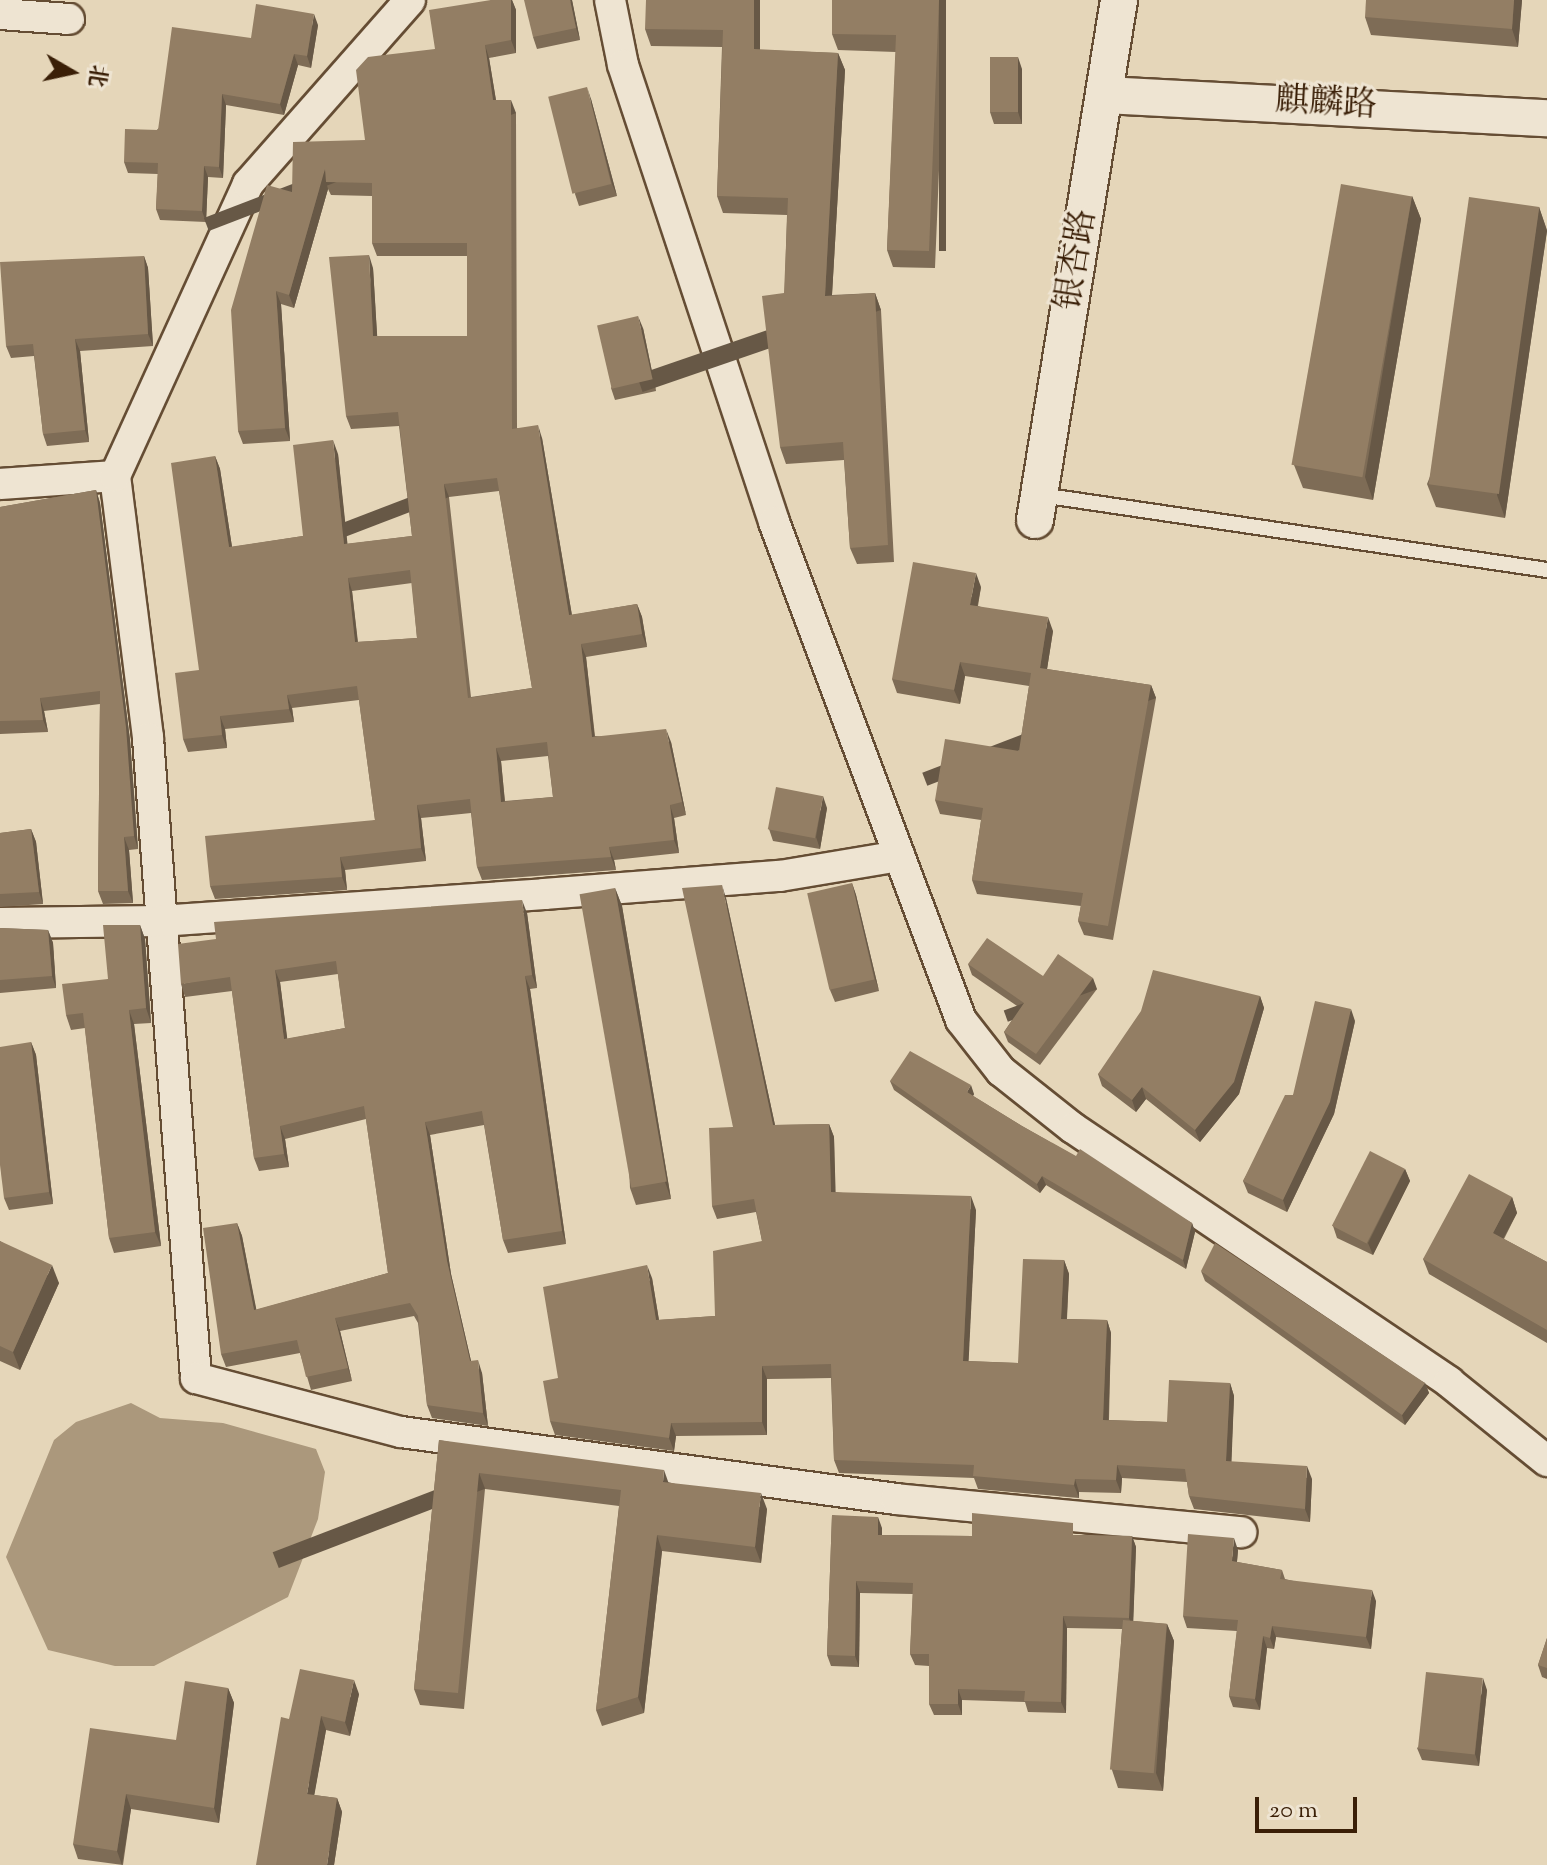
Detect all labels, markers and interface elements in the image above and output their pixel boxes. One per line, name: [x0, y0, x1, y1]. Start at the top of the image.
north arrow: [32, 32, 112, 112]
text: 北: [78, 62, 113, 89]
street label: 麒麟路: [1274, 81, 1378, 127]
street label: 银杏路: [1049, 206, 1105, 314]
scale bar: [1259, 1781, 1361, 1831]
text: 20 m: [1269, 1794, 1318, 1828]

